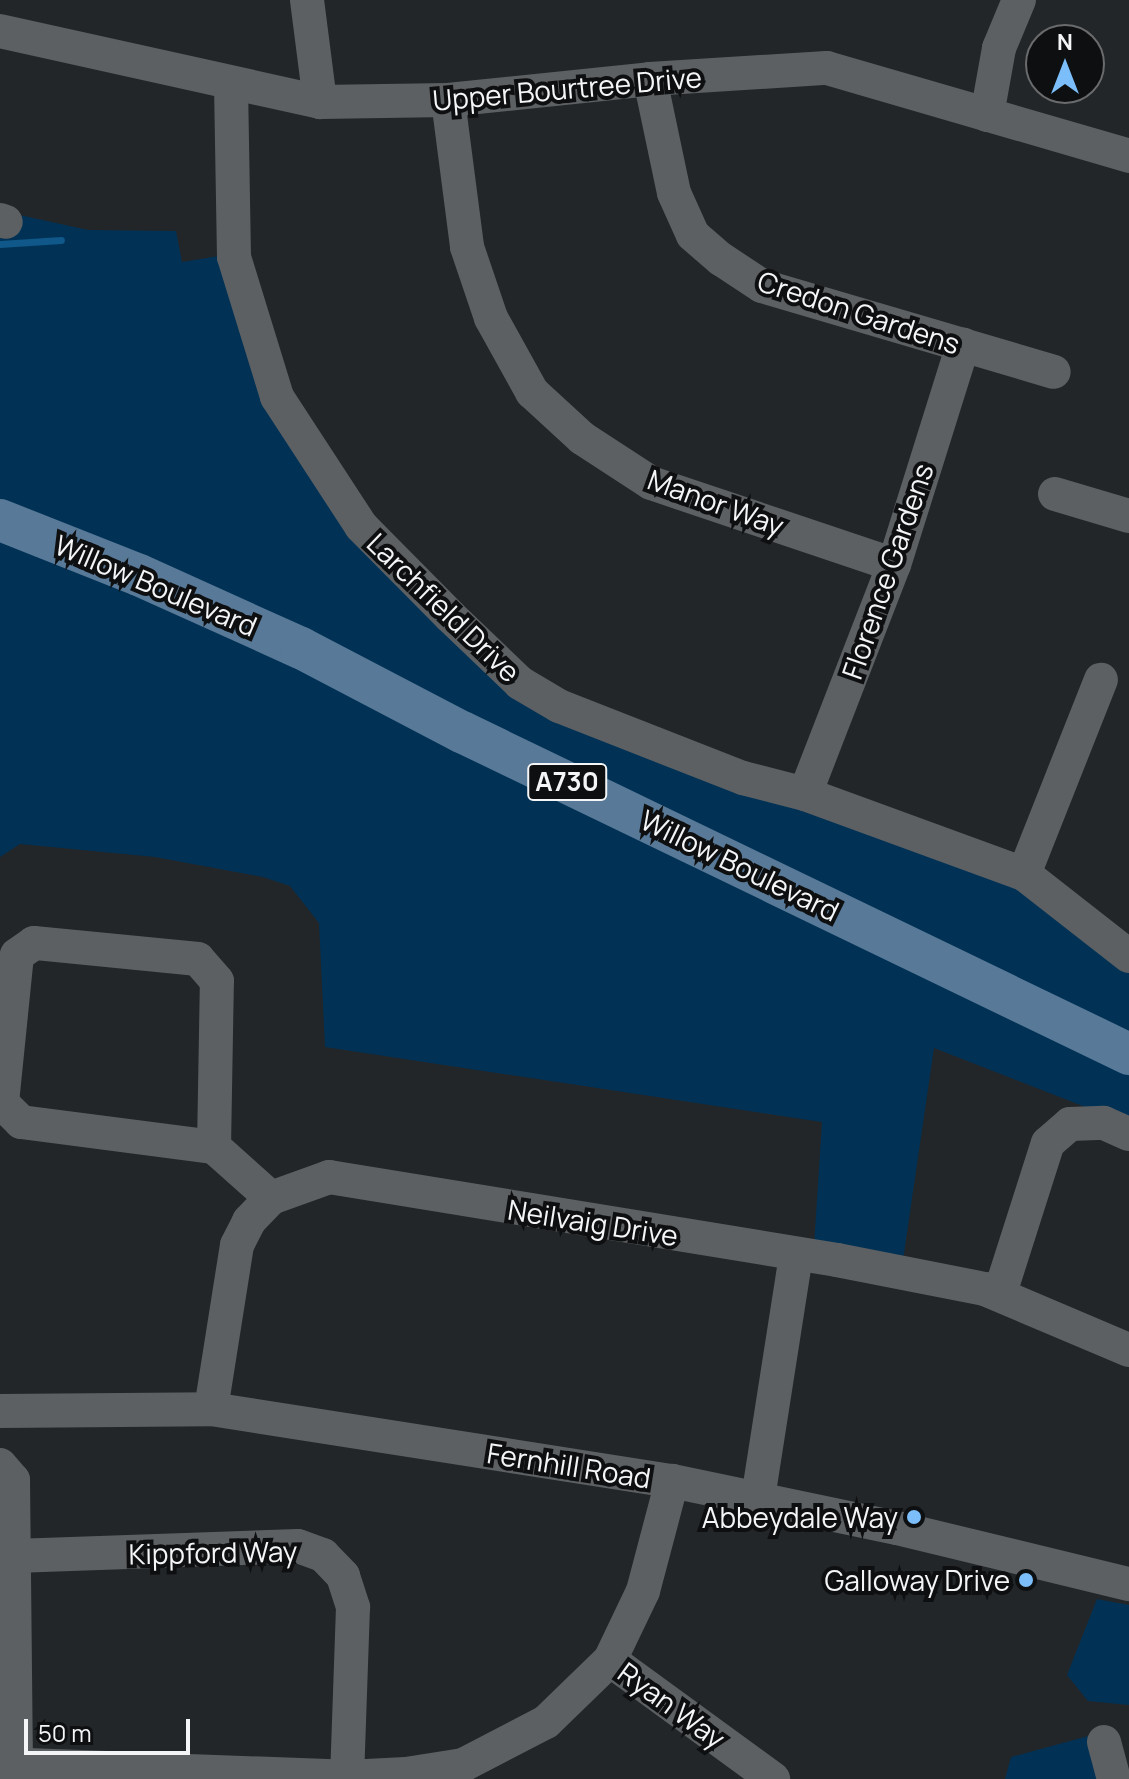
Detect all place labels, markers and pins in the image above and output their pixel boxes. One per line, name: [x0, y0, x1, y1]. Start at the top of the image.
place label: Abbeydale Way: [702, 1500, 898, 1534]
marker: Abbeydale Way: [905, 1508, 923, 1526]
place label: Galloway Drive: [824, 1563, 1010, 1597]
marker: Galloway Drive: [1017, 1571, 1035, 1589]

